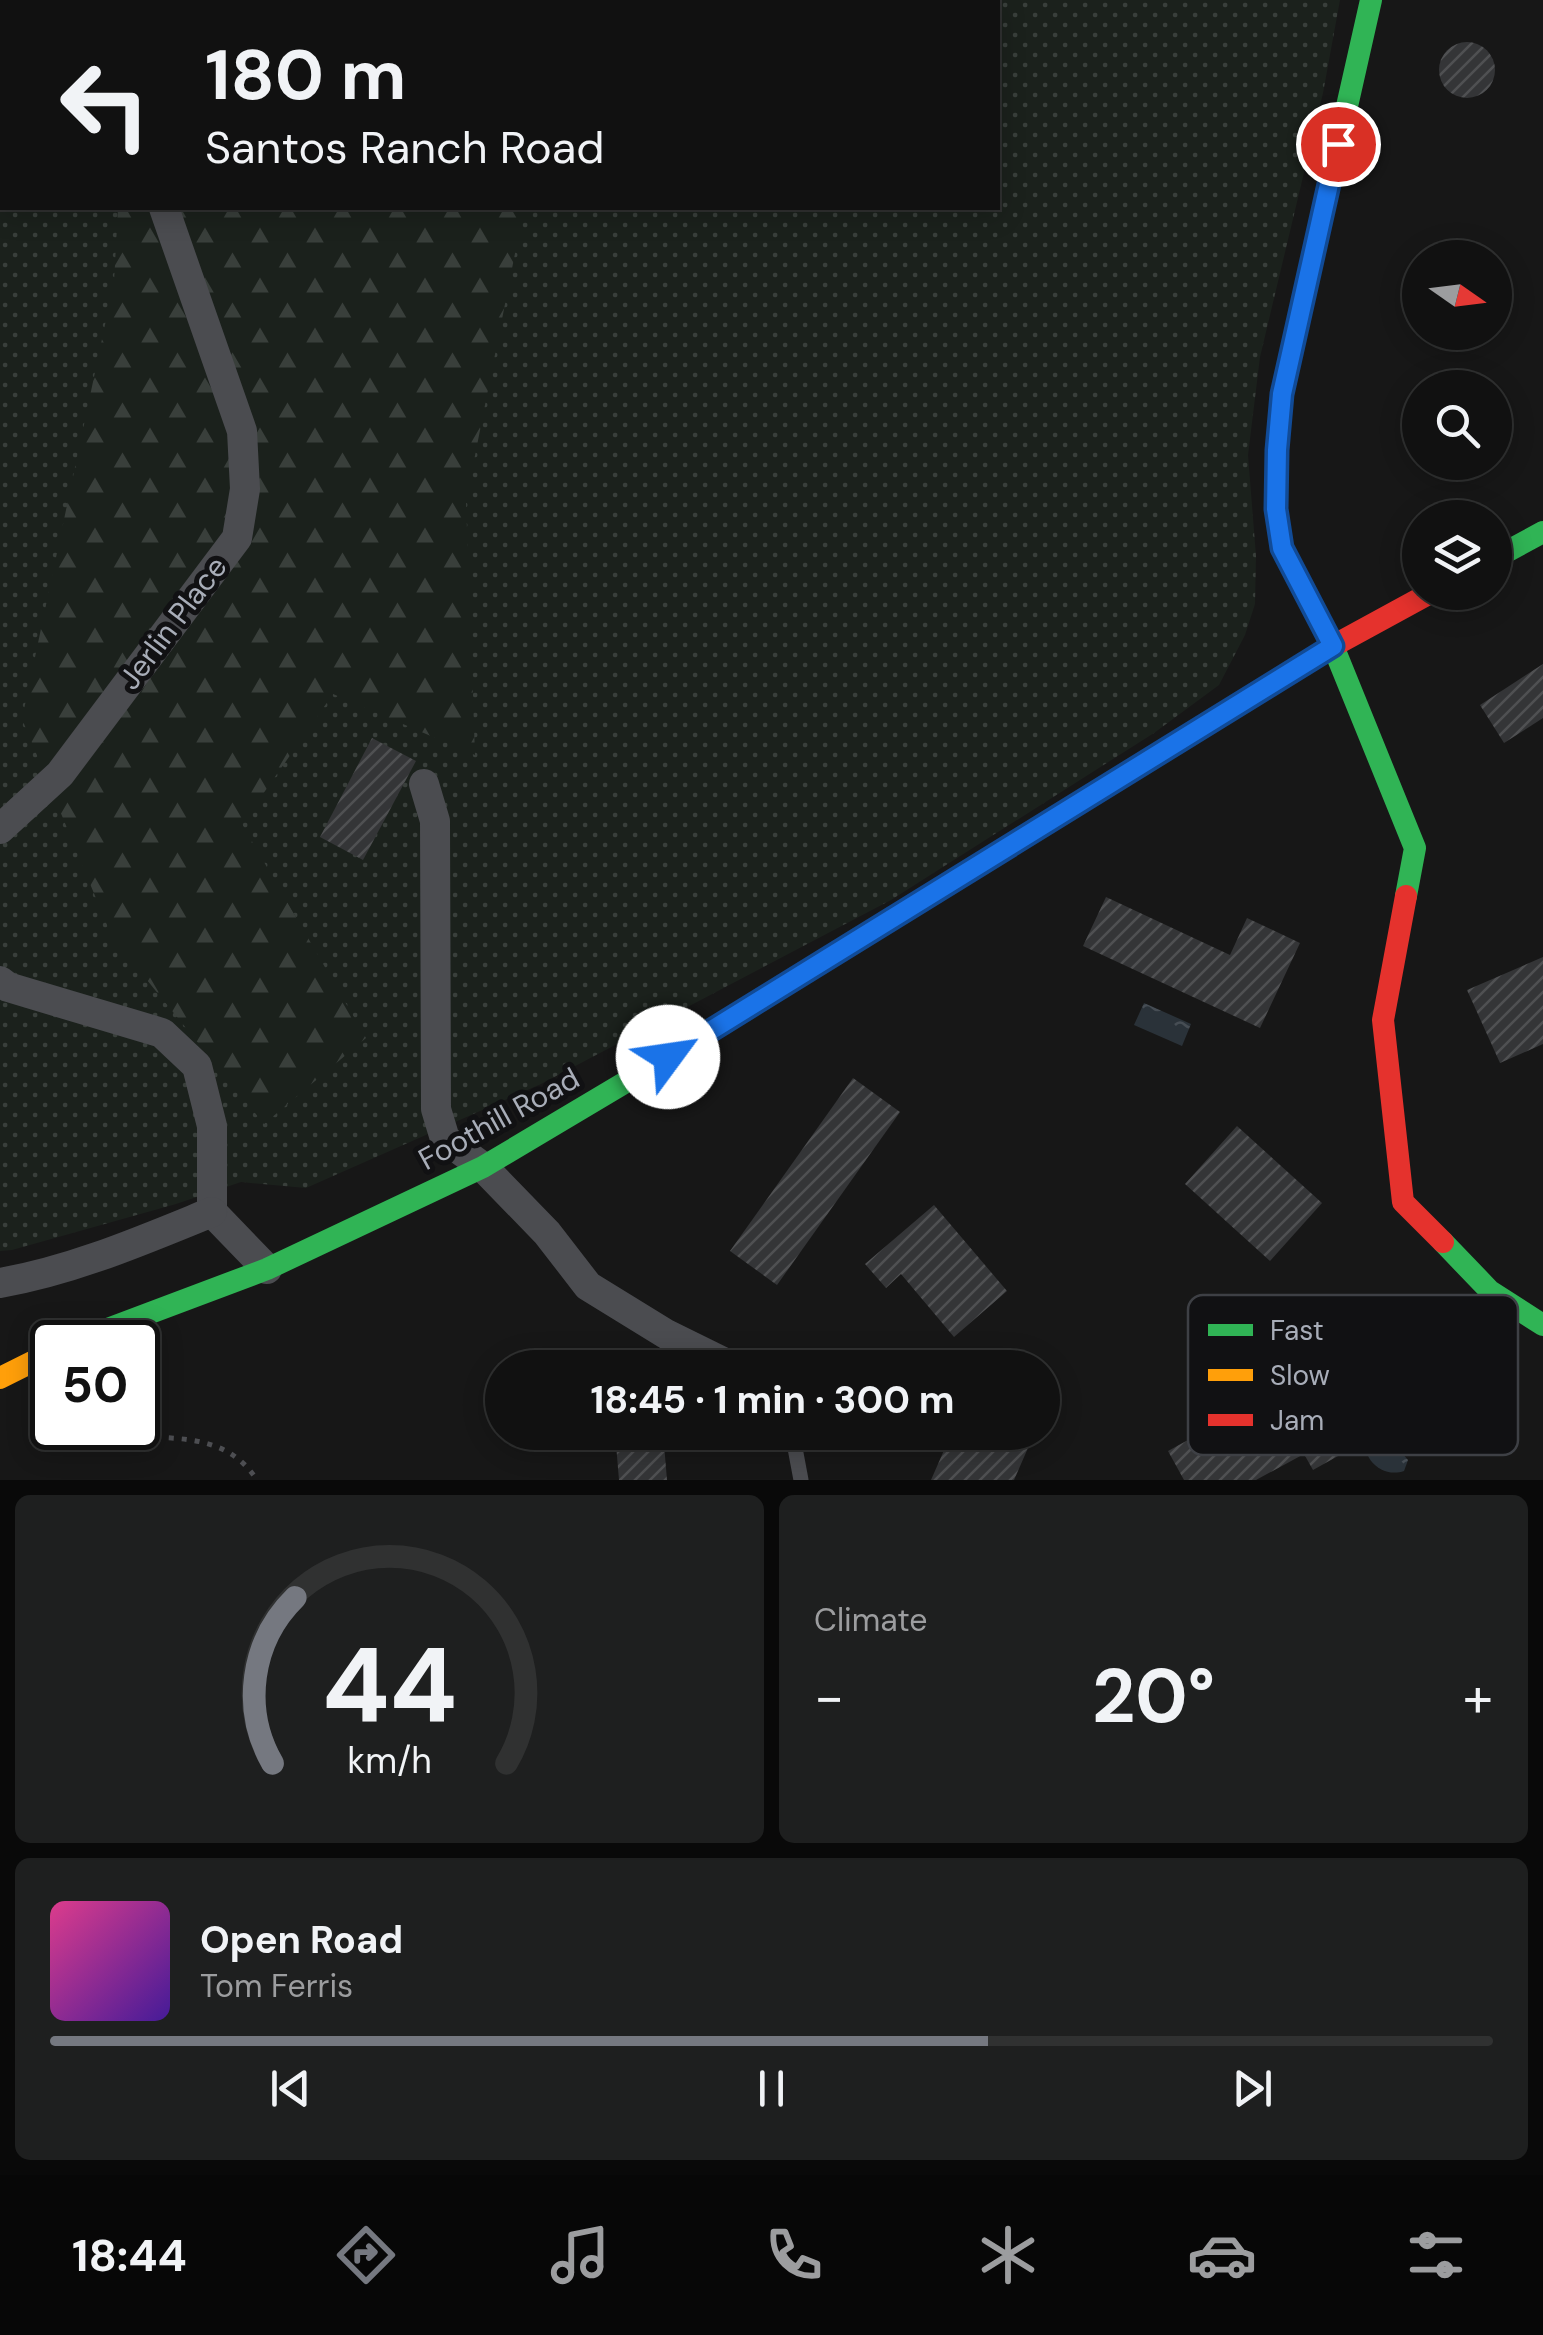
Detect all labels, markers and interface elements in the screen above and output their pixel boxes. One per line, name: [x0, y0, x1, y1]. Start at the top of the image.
text: 180 m: [205, 30, 406, 121]
icon: left: [40, 40, 170, 170]
pin: [1296, 102, 1381, 187]
icon: arrive: [1311, 117, 1366, 172]
text: Santos Ranch Road: [205, 118, 604, 177]
north arrow: [1402, 240, 1512, 350]
map controls: [1402, 240, 1512, 610]
button: search: [1402, 370, 1512, 480]
button: layers: [1402, 500, 1512, 610]
street label: Jerlin Place: [110, 548, 235, 697]
position arrow: [616, 1005, 720, 1109]
street label: Foothill Road: [412, 1058, 586, 1179]
legend: [1188, 1295, 1518, 1455]
text: Fast: [1270, 1312, 1324, 1349]
speed limit sign: 50: [30, 1320, 160, 1450]
text: Slow: [1270, 1357, 1330, 1394]
text: 18:45 · 1 min · 300 m: [590, 1375, 955, 1425]
text: Jam: [1270, 1402, 1324, 1439]
text: Climate: [814, 1599, 928, 1641]
text: 44: [322, 1618, 457, 1753]
text: 20°: [1092, 1648, 1215, 1745]
text: −: [814, 1661, 844, 1733]
text: +: [1463, 1661, 1493, 1733]
text: km/h: [347, 1738, 432, 1784]
text: Open Road: [200, 1915, 403, 1965]
text: Tom Ferris: [200, 1965, 353, 2007]
icon: previous: [263, 2061, 318, 2116]
icon: pause: [744, 2061, 799, 2116]
icon: next: [1225, 2061, 1280, 2116]
icon: directions: [331, 2220, 401, 2290]
icon: music: [545, 2220, 615, 2290]
icon: phone: [759, 2220, 829, 2290]
icon: climate: [973, 2220, 1043, 2290]
icon: car: [1187, 2220, 1257, 2290]
icon: filters: [1401, 2220, 1471, 2290]
text: 18:44: [72, 2226, 187, 2285]

